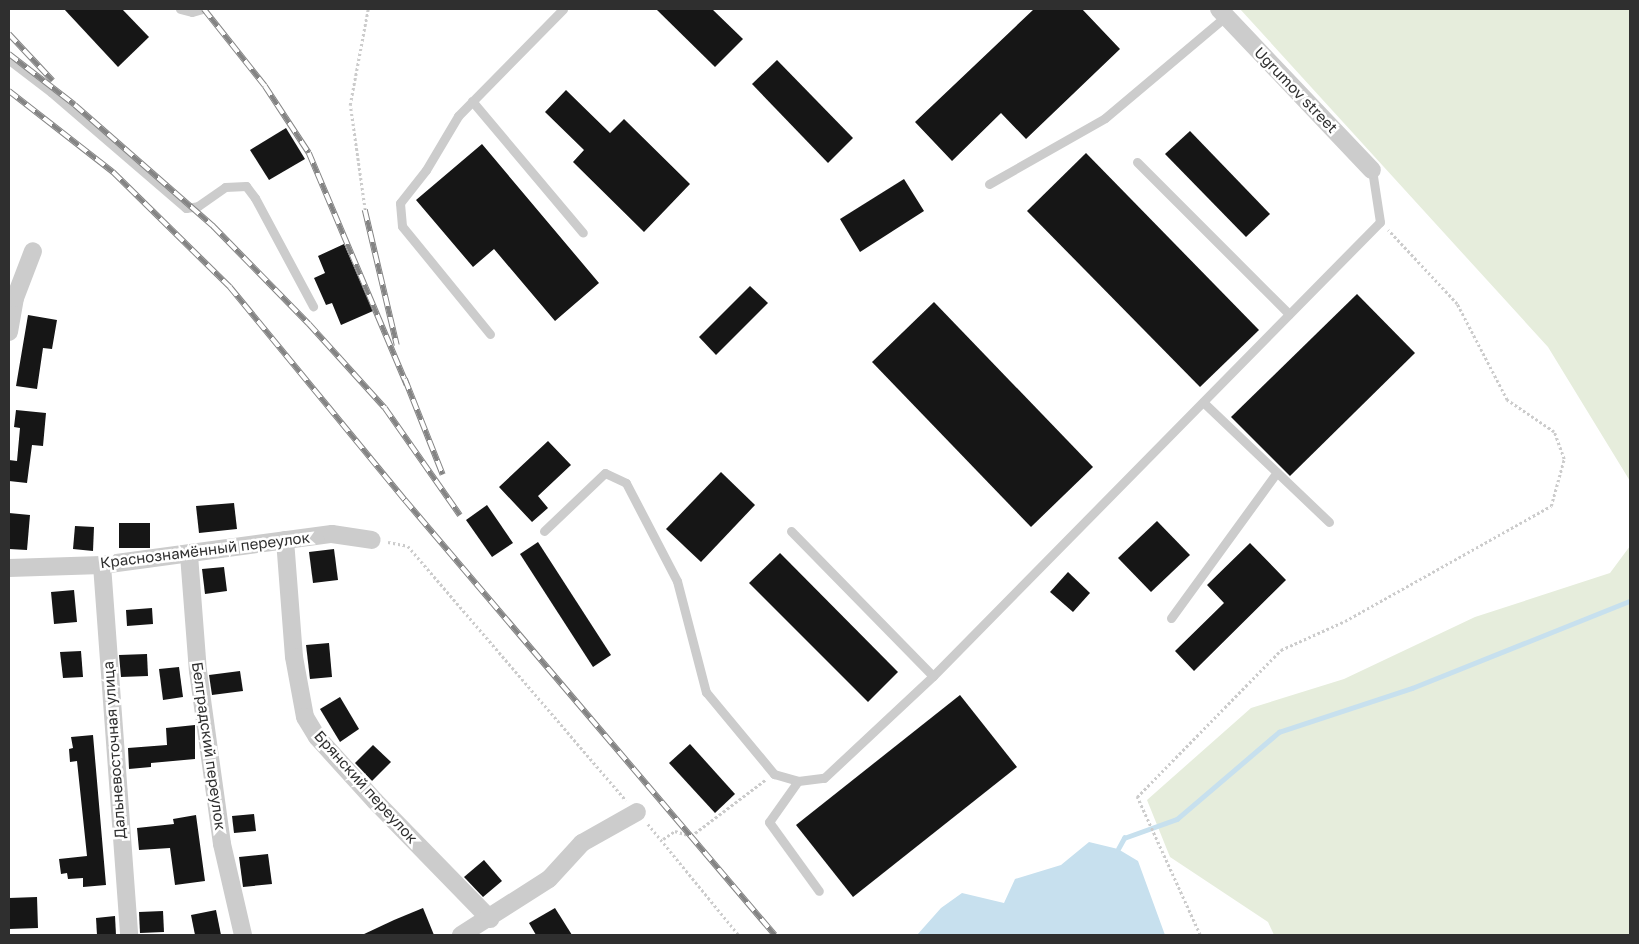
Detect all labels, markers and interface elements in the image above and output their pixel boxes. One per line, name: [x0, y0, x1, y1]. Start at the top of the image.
street label: Ugrumov street: [1251, 43, 1341, 137]
street label: Краснознамённый переулок: [99, 528, 311, 572]
street label: Дальневосточная улица: [99, 661, 129, 839]
street label: Белградский переулок: [188, 661, 230, 831]
street label: Брянский переулок: [311, 727, 421, 847]

